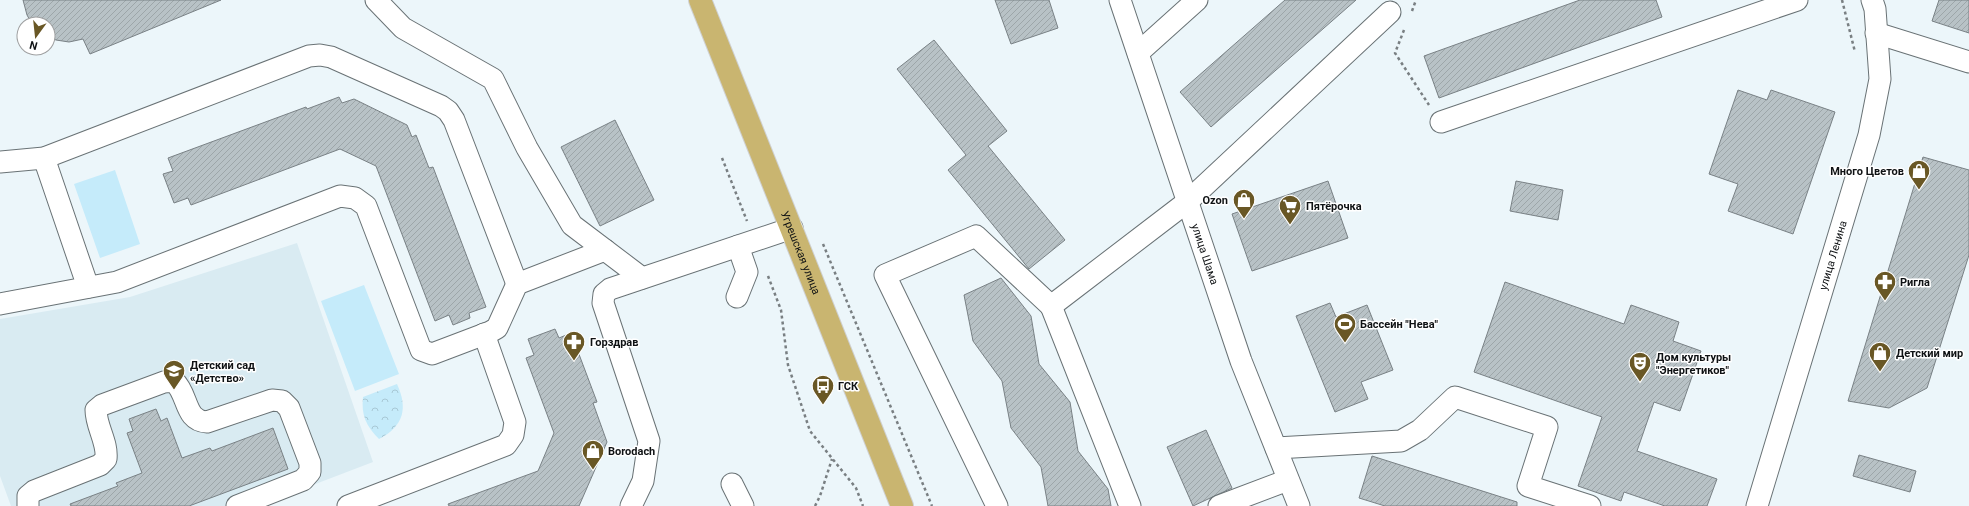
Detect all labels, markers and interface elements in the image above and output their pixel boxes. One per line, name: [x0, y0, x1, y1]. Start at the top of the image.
north arrow: [16, 16, 56, 56]
text: N: [28, 38, 39, 52]
shop icon: Много Цветов: [1906, 158, 1932, 191]
place label: Много Цветов: [1830, 165, 1904, 178]
shop icon: Ozon: [1231, 187, 1257, 220]
supermarket icon: Пятёрочка: [1277, 193, 1303, 226]
place label: Ozon: [1203, 194, 1228, 207]
place label: Пятёрочка: [1306, 200, 1362, 213]
street label: Угрешская улица: [778, 209, 823, 296]
street label: улица Ленина: [1817, 219, 1850, 291]
street label: улица Шама: [1188, 222, 1221, 286]
pharmacy icon: Ригла: [1872, 269, 1898, 302]
place label: Ригла: [1900, 276, 1930, 289]
sports icon: Бассейн "Нева": [1332, 311, 1358, 344]
place label: Бассейн "Нева": [1360, 318, 1439, 331]
pharmacy icon: Горздрав: [561, 329, 587, 362]
place label: Горздрав: [590, 336, 638, 349]
shop icon: Детский мир: [1867, 340, 1893, 373]
place label: Детский мир: [1896, 347, 1963, 360]
theatre icon: Дом культуры "Энергетиков": [1627, 350, 1653, 383]
place label: Дом культуры "Энергетиков": [1656, 351, 1731, 377]
school or university icon: Детский сад «Детство»: [161, 358, 187, 391]
place label: Детский сад «Детство»: [190, 359, 255, 385]
bus stop icon: ГСК: [810, 373, 836, 406]
place label: ГСК: [838, 380, 859, 393]
shop icon: Borodach: [580, 438, 606, 471]
place label: Borodach: [608, 445, 655, 458]

